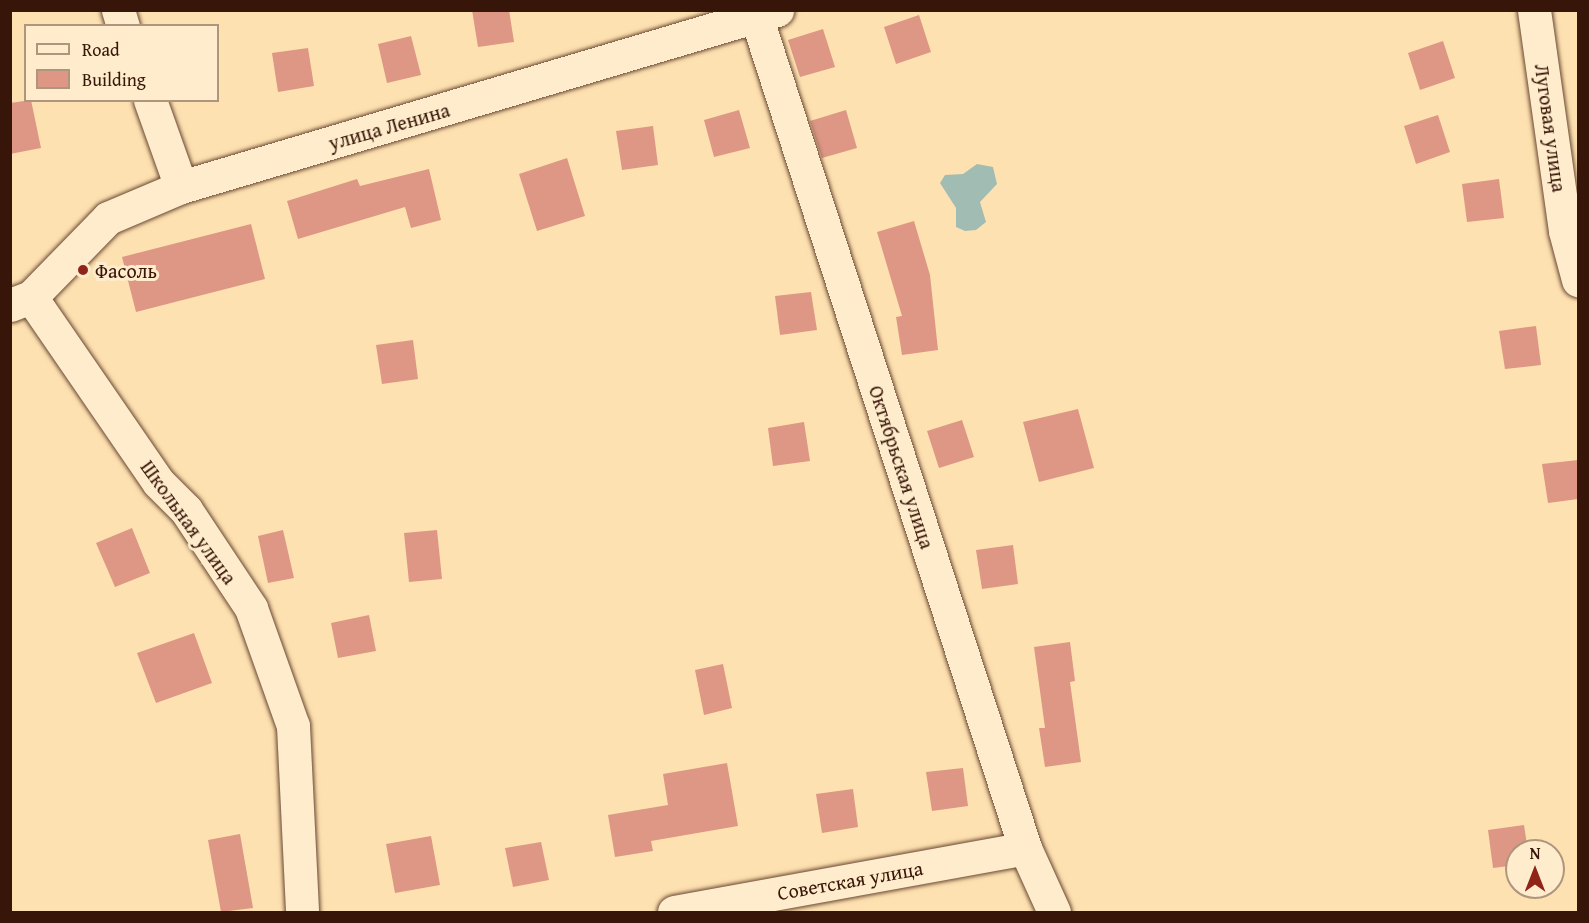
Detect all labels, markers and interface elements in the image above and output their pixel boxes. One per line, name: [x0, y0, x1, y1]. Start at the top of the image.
legend: [24, 24, 219, 102]
text: Road: [82, 36, 120, 63]
street label: Луговая улица: [1530, 62, 1572, 194]
text: Building: [82, 66, 146, 93]
street label: улица Ленина: [326, 97, 452, 155]
place label: Фасоль: [95, 258, 157, 282]
marker: Фасоль: [76, 263, 90, 277]
street label: Октябрьская улица: [864, 382, 940, 552]
street label: Школьная улица: [136, 455, 242, 589]
north arrow: [1505, 839, 1565, 899]
text: N: [1530, 841, 1540, 865]
street label: Советская улица: [775, 855, 925, 905]

